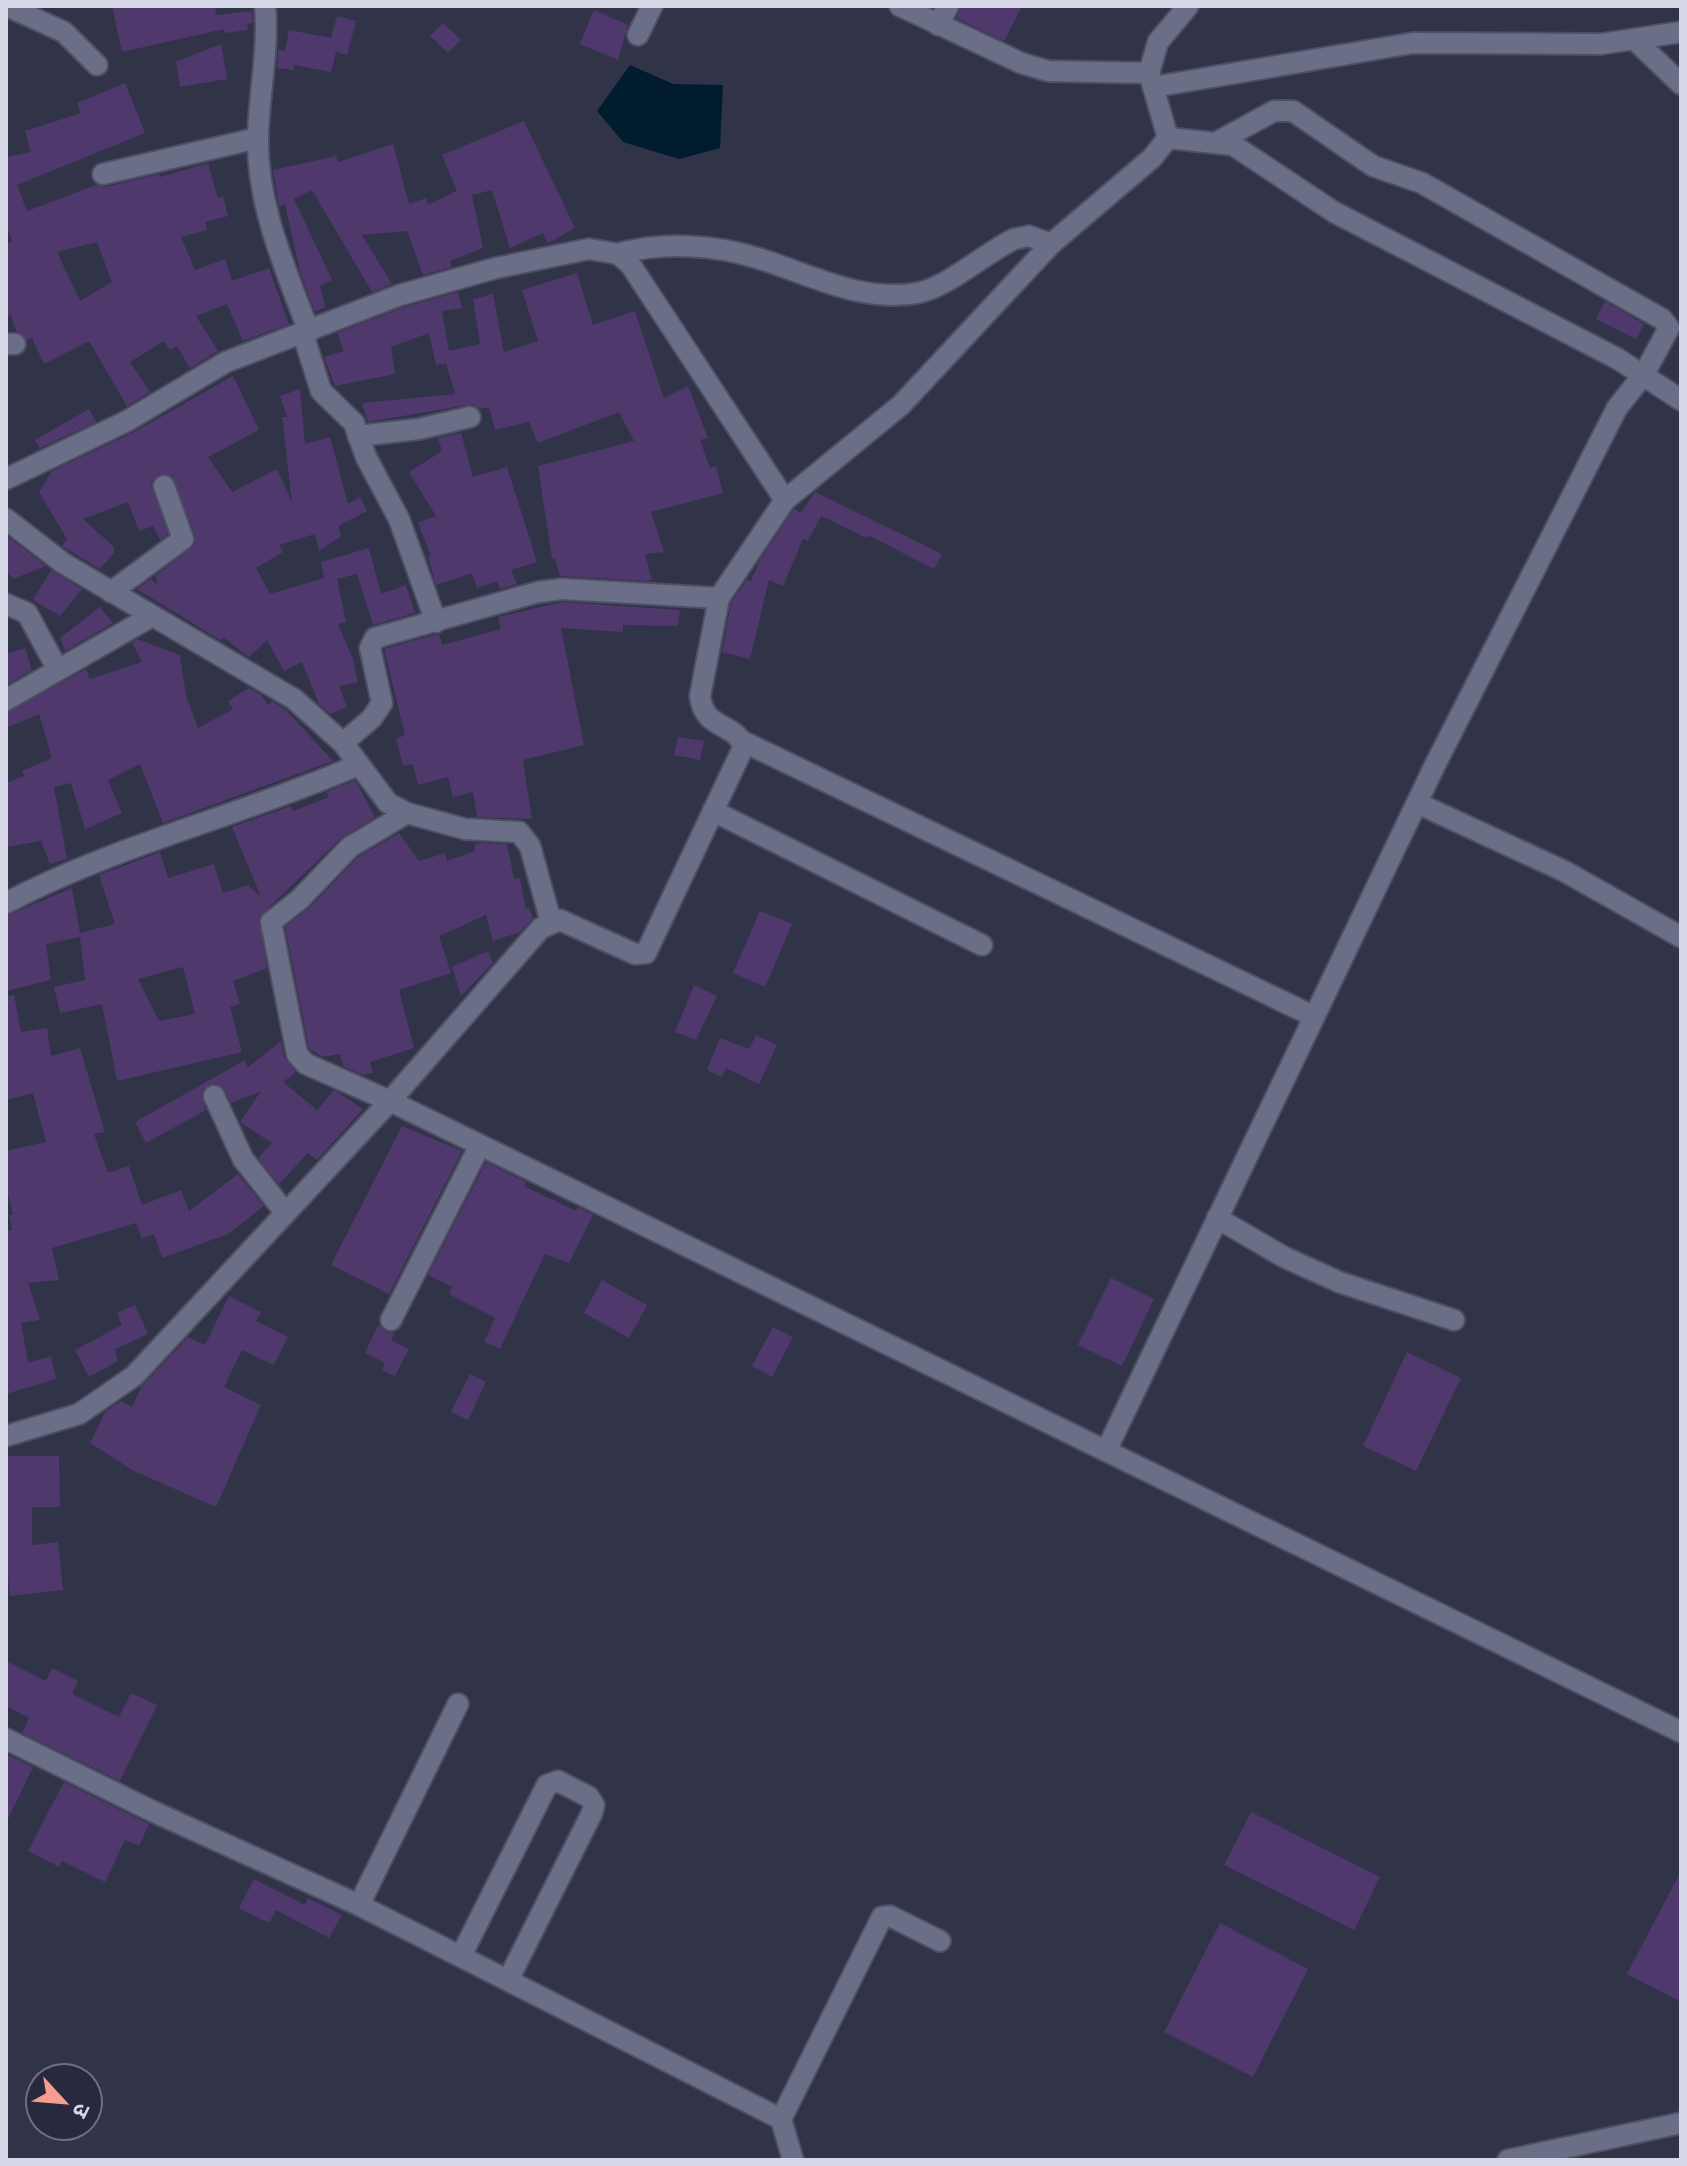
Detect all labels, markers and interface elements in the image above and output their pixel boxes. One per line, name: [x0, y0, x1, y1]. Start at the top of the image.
north arrow: [24, 2062, 104, 2142]
text: उ: [63, 2098, 96, 2123]

